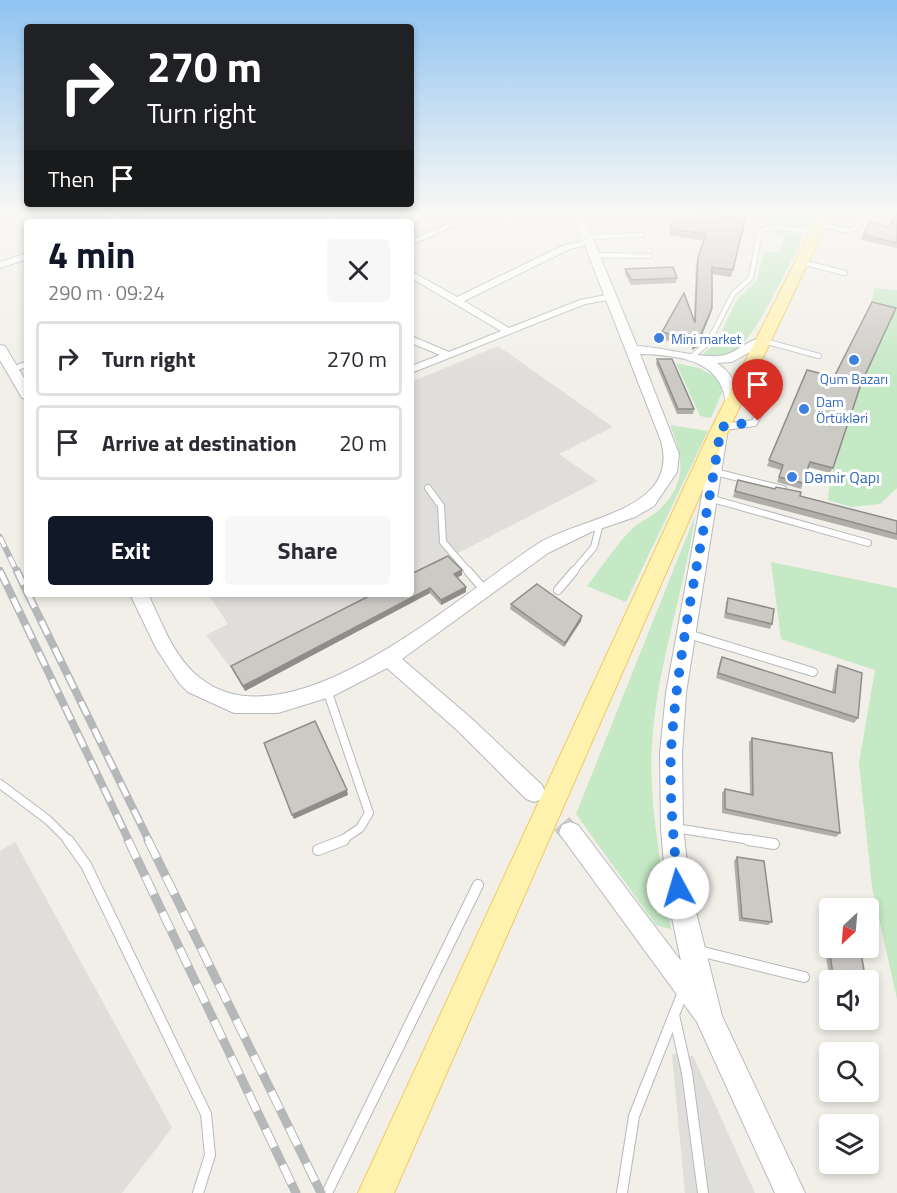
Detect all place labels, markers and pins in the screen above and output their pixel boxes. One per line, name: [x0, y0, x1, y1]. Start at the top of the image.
place label: Mini market: [671, 328, 742, 349]
marker: Mini market: [652, 331, 666, 345]
marker: Qum Bazarı: [847, 353, 861, 367]
pin: [732, 359, 783, 421]
place label: Qum Bazarı: [820, 368, 888, 389]
place label: Dam Örtükləri: [816, 391, 868, 428]
marker: Dam Örtükləri: [797, 402, 811, 416]
place label: Dəmir Qapı: [804, 465, 880, 489]
marker: Dəmir Qapı: [785, 470, 799, 484]

